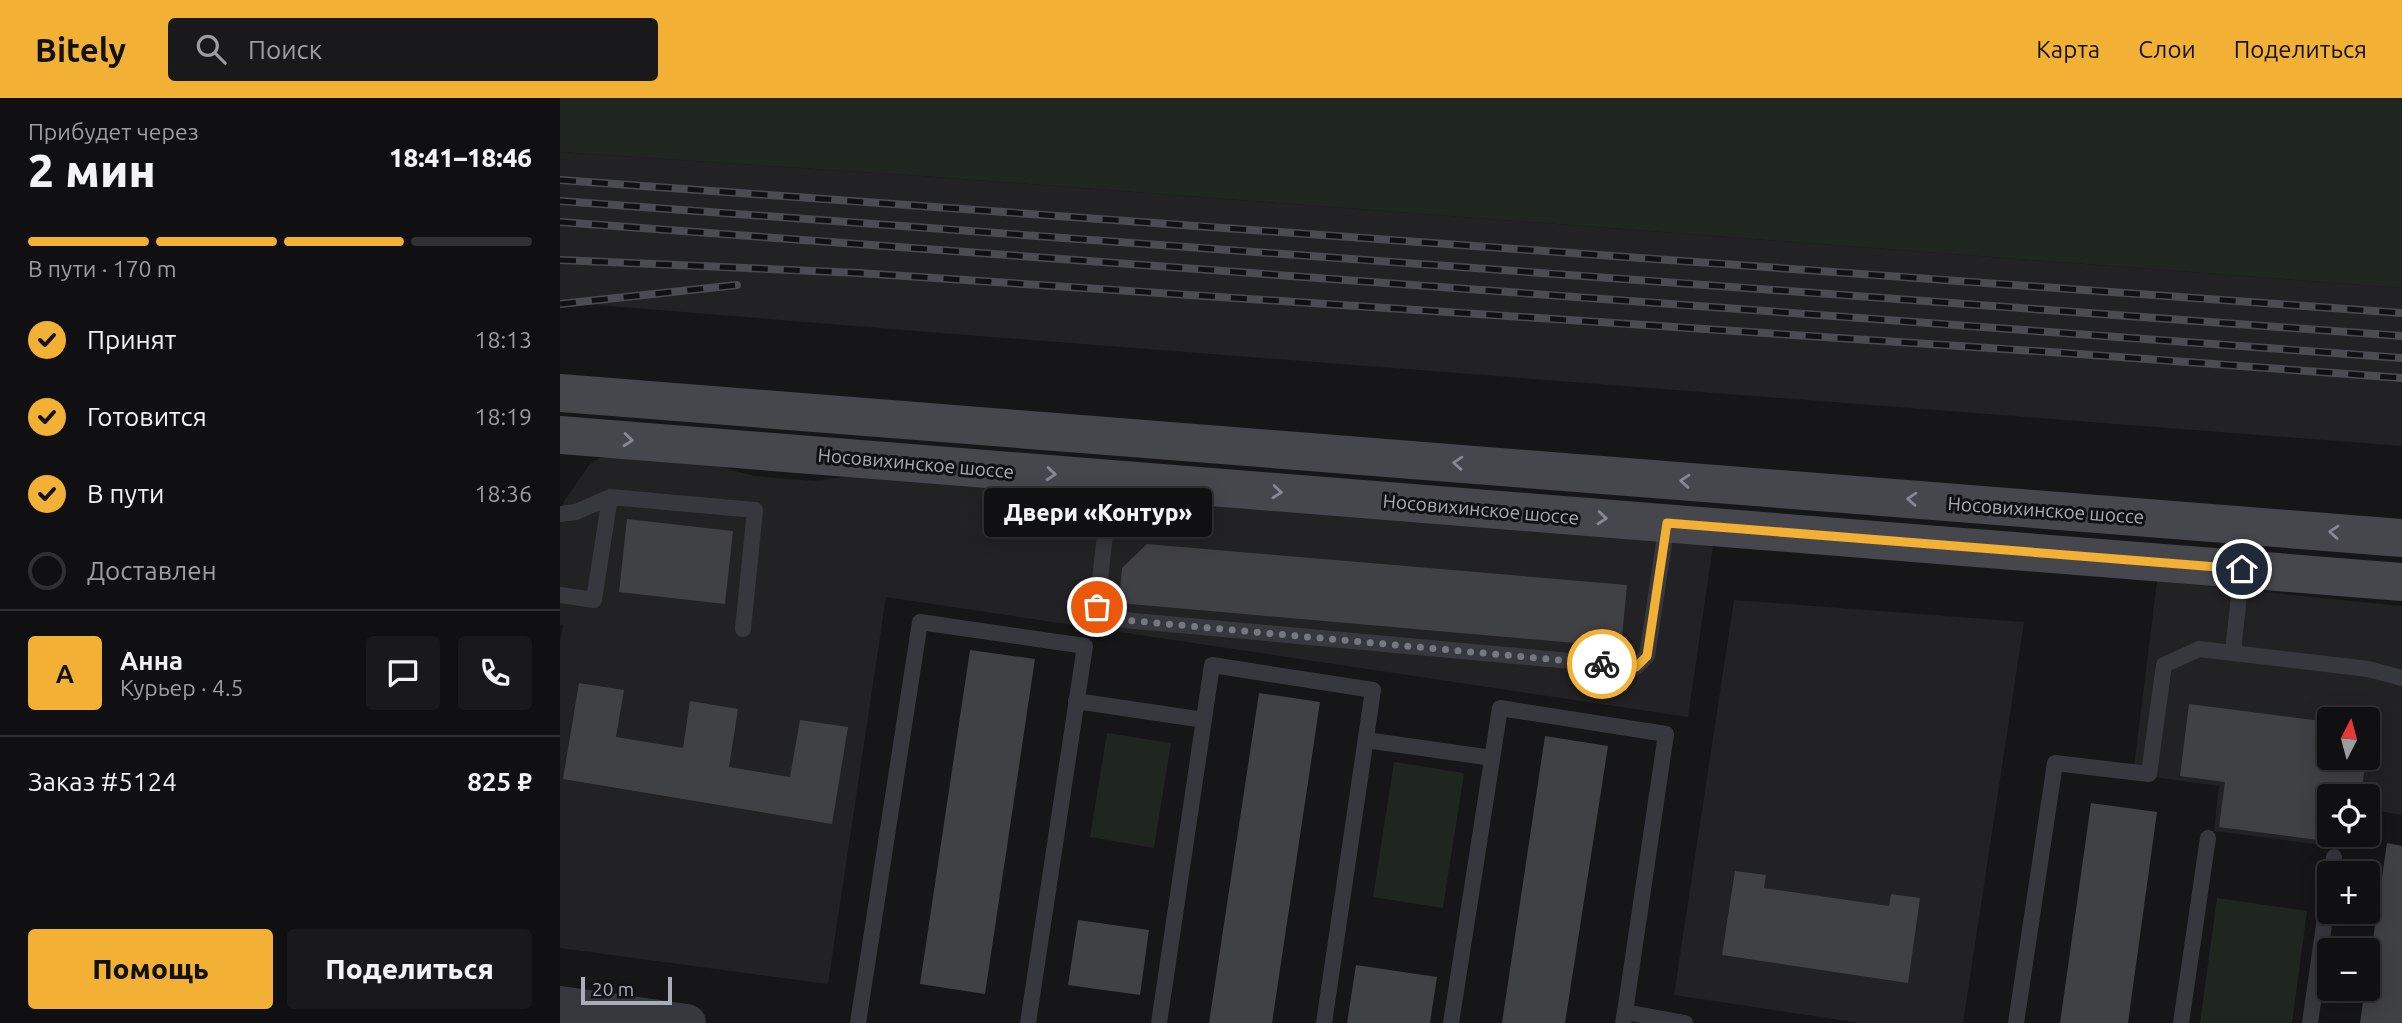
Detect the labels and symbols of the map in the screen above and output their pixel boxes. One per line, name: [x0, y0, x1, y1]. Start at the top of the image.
one-way arrow: [623, 432, 634, 447]
street label: Носовихинское шоссе: [817, 443, 1015, 483]
one-way arrow: [1452, 456, 1463, 471]
one-way arrow: [1045, 466, 1056, 481]
one-way arrow: [1679, 474, 1690, 489]
one-way arrow: [1272, 484, 1283, 499]
callout: Двери «Контур»: [983, 488, 1211, 537]
street label: Носовихинское шоссе: [1382, 489, 1580, 529]
one-way arrow: [1906, 492, 1917, 507]
street label: Носовихинское шоссе: [1947, 492, 2145, 528]
one-way arrow: [1597, 510, 1608, 525]
one-way arrow: [2328, 525, 2339, 540]
pin: [2212, 539, 2272, 599]
pin: [1067, 577, 1127, 637]
courier: [1567, 629, 1637, 699]
north arrow: [2317, 707, 2380, 770]
scale bar: [581, 974, 672, 1006]

